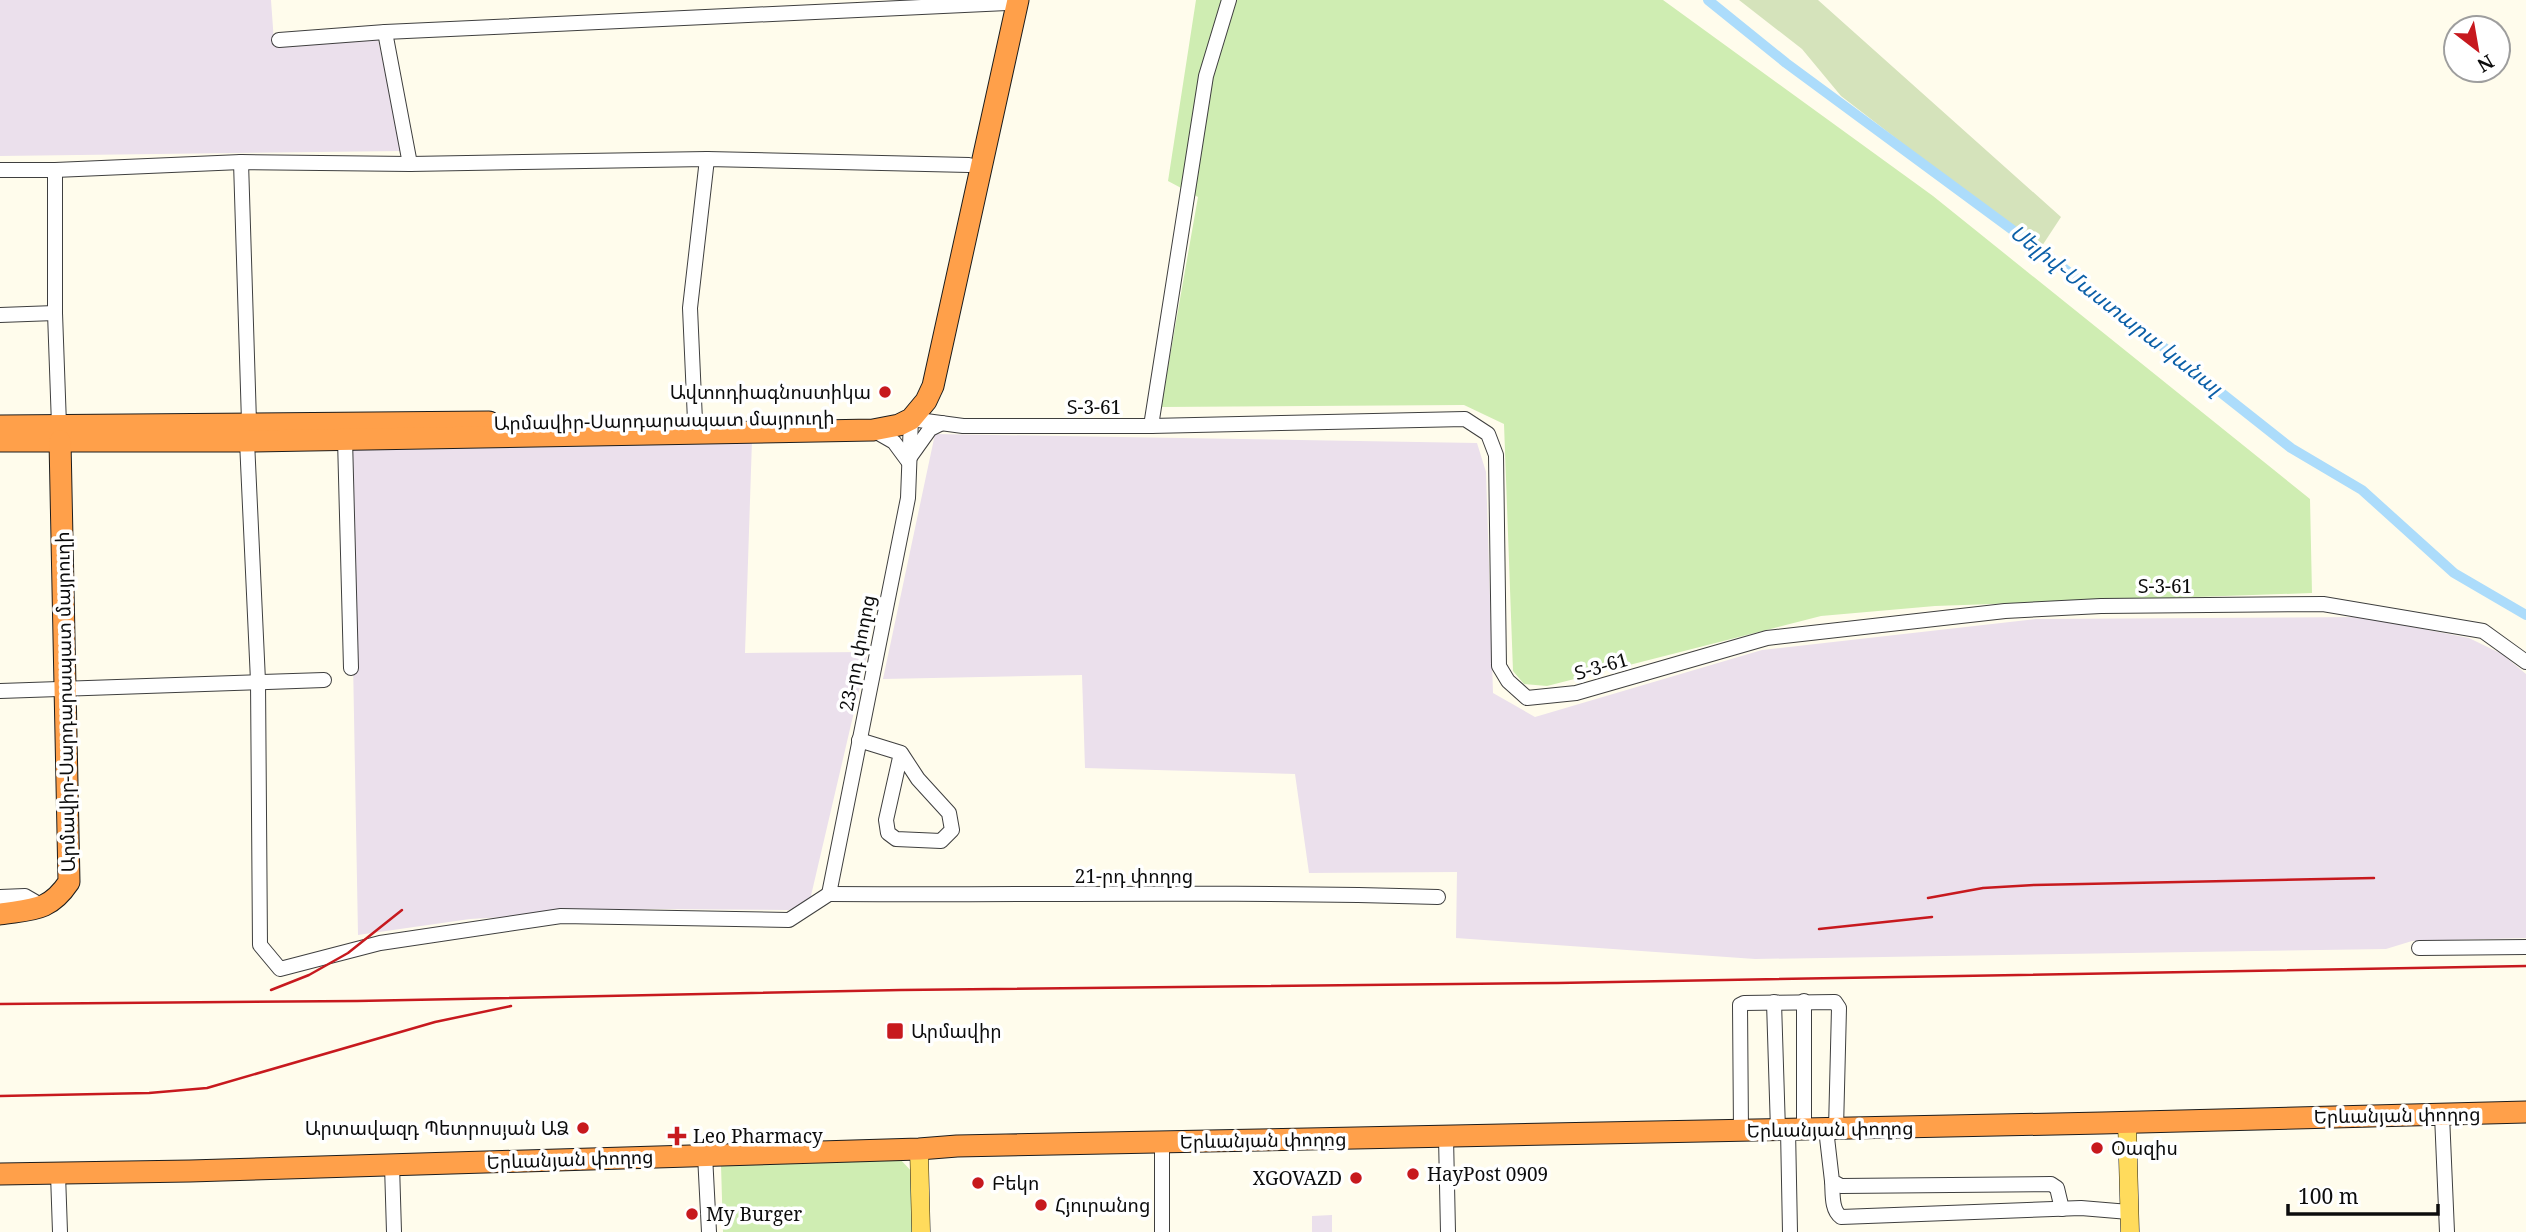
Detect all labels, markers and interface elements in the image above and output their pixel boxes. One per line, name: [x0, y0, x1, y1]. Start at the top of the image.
north arrow: [2442, 14, 2512, 84]
text: N: [2473, 49, 2499, 79]
water label: Սելիվ֊Մաստարա կանալ: [2005, 218, 2230, 402]
place label: Ավտոդիագնոստիկա: [670, 379, 871, 405]
marker: Ավտոդիագնոստիկա: [877, 384, 893, 400]
street label: Տ-3-61: [1067, 394, 1121, 420]
street label: Արմավիր-Սարդարապատ մայրուղի: [493, 404, 835, 436]
street label: Արմավիր-Սարդարապատ մայրուղի: [49, 531, 81, 873]
street label: Տ-3-61: [2138, 573, 2192, 599]
street label: 23-րդ փողոց: [833, 592, 881, 714]
street label: Տ-3-61: [1571, 646, 1631, 686]
street label: 21-րդ փողոց: [1075, 863, 1193, 889]
place label: Արմավիր: [911, 1018, 1002, 1044]
marker: Արմավիր: [885, 1021, 905, 1041]
street label: Երևանյան փողոց: [2313, 1101, 2481, 1129]
place label: Արտավազդ Պետրոսյան ԱՁ: [305, 1115, 569, 1141]
street label: Երևանյան փողոց: [1746, 1115, 1914, 1143]
marker: Արտավազդ Պետրոսյան ԱՁ: [575, 1120, 591, 1136]
place label: Leo Pharmacy: [693, 1123, 823, 1149]
marker: Leo Pharmacy: [667, 1126, 687, 1146]
street label: Երևանյան փողոց: [1179, 1126, 1347, 1154]
place label: Օազիս: [2111, 1135, 2178, 1161]
marker: Օազիս: [2089, 1140, 2105, 1156]
street label: Երևանյան փողոց: [486, 1143, 654, 1175]
place label: HayPost 0909: [1427, 1161, 1548, 1187]
place label: XGOVAZD: [1253, 1165, 1342, 1191]
marker: HayPost 0909: [1405, 1166, 1421, 1182]
place label: Բեկո: [992, 1170, 1039, 1196]
marker: XGOVAZD: [1348, 1170, 1364, 1186]
scale bar: [2288, 1172, 2438, 1216]
marker: Բեկո: [970, 1175, 986, 1191]
text: 100 m: [2298, 1182, 2359, 1210]
place label: Հյուրանոց: [1055, 1192, 1150, 1218]
marker: Հյուրանոց: [1033, 1197, 1049, 1213]
place label: My Burger: [706, 1201, 802, 1227]
marker: My Burger: [684, 1206, 700, 1222]

